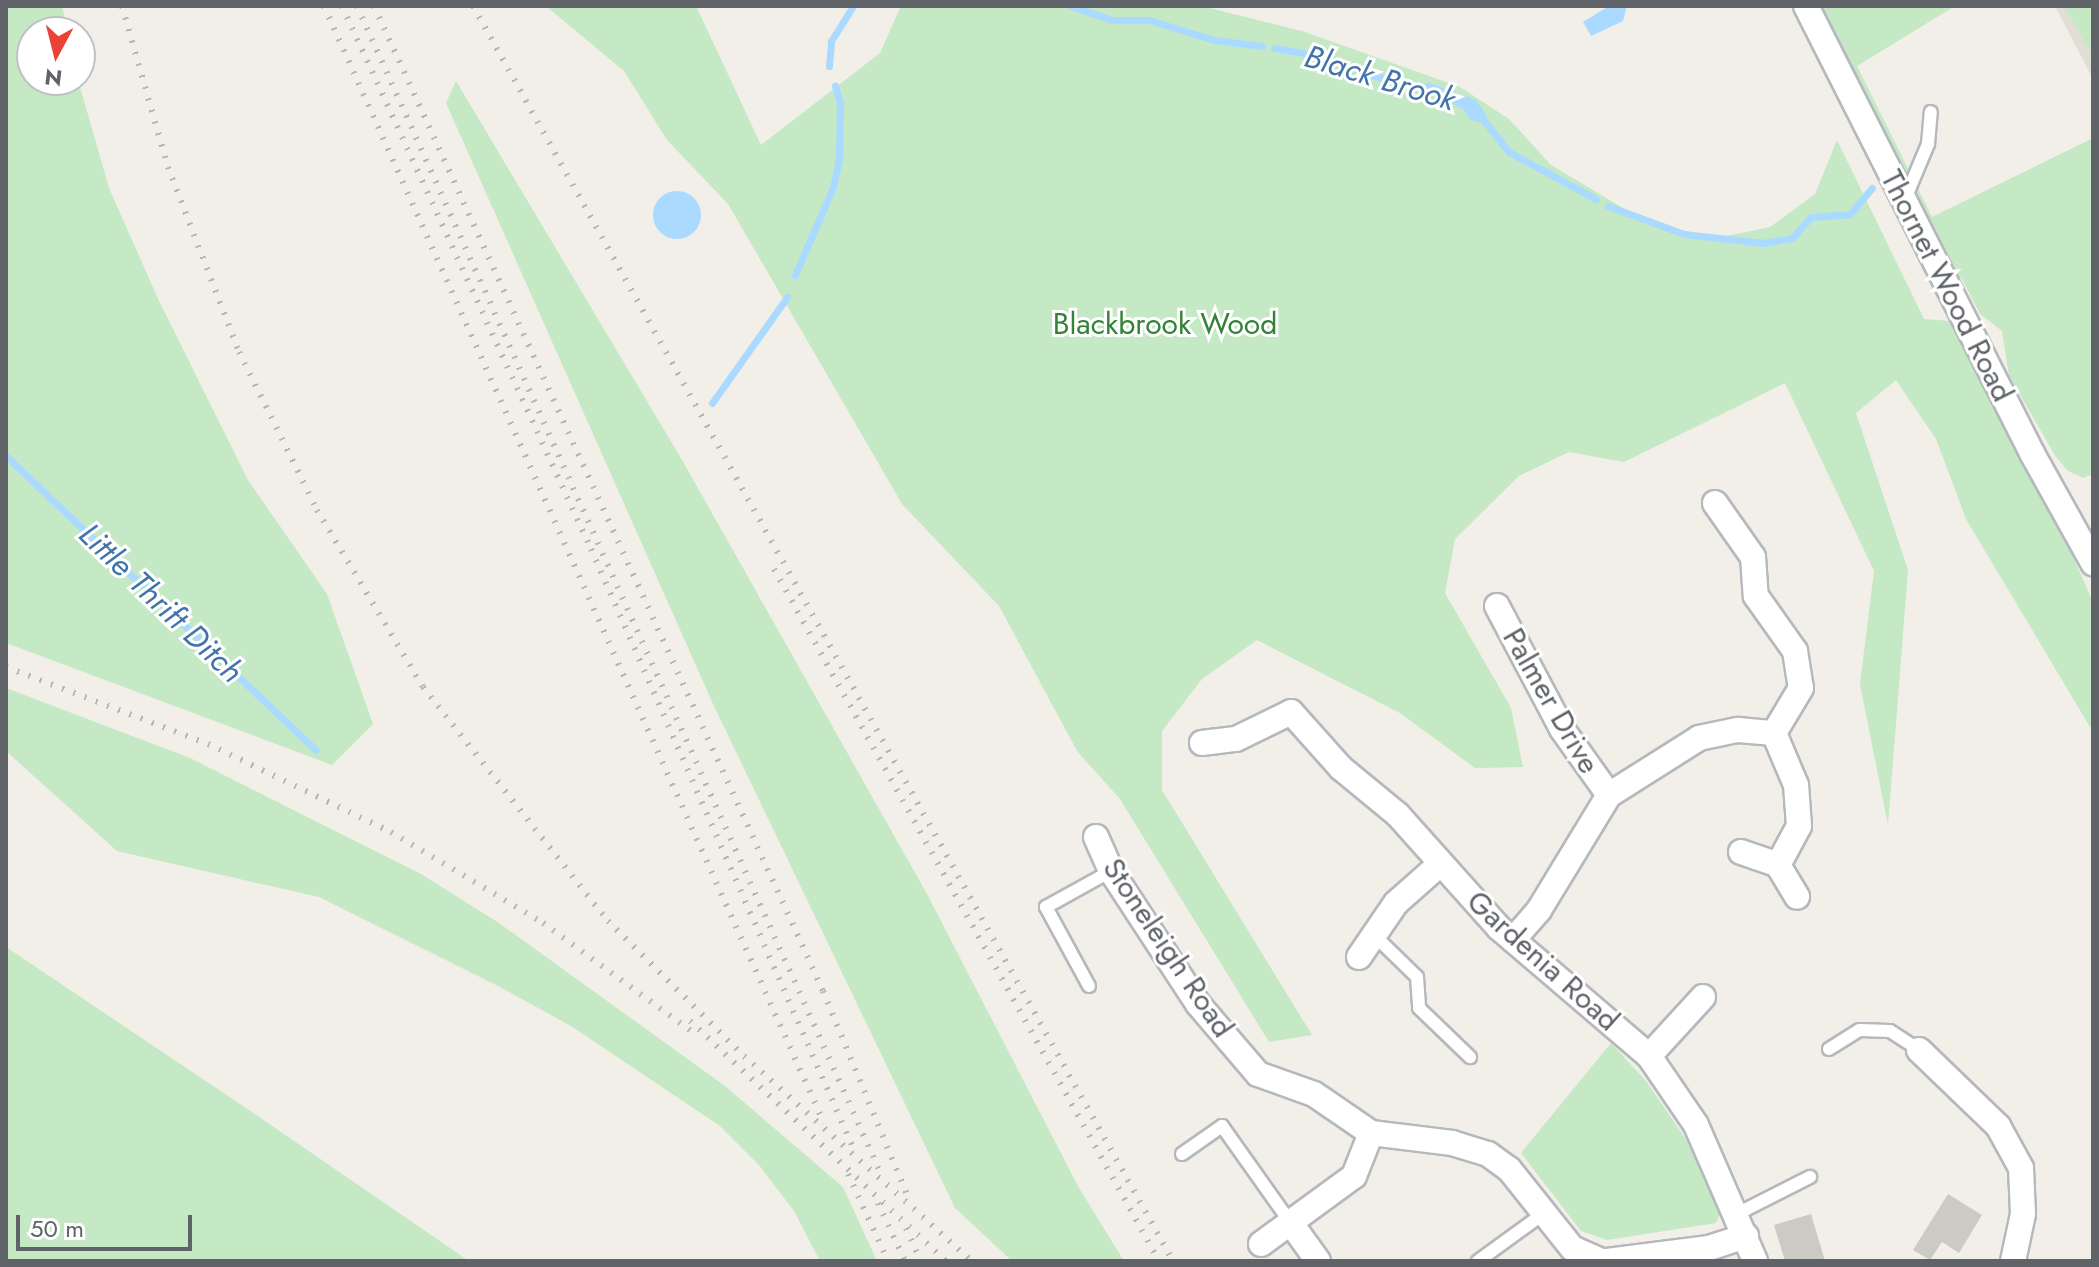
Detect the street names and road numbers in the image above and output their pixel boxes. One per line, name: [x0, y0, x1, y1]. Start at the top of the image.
street label: Thornet Wood Road: [1873, 164, 2021, 408]
street label: Palmer Drive: [1495, 622, 1607, 780]
street label: Stoneleigh Road: [1095, 852, 1241, 1044]
street label: Gardenia Road: [1460, 883, 1626, 1039]

